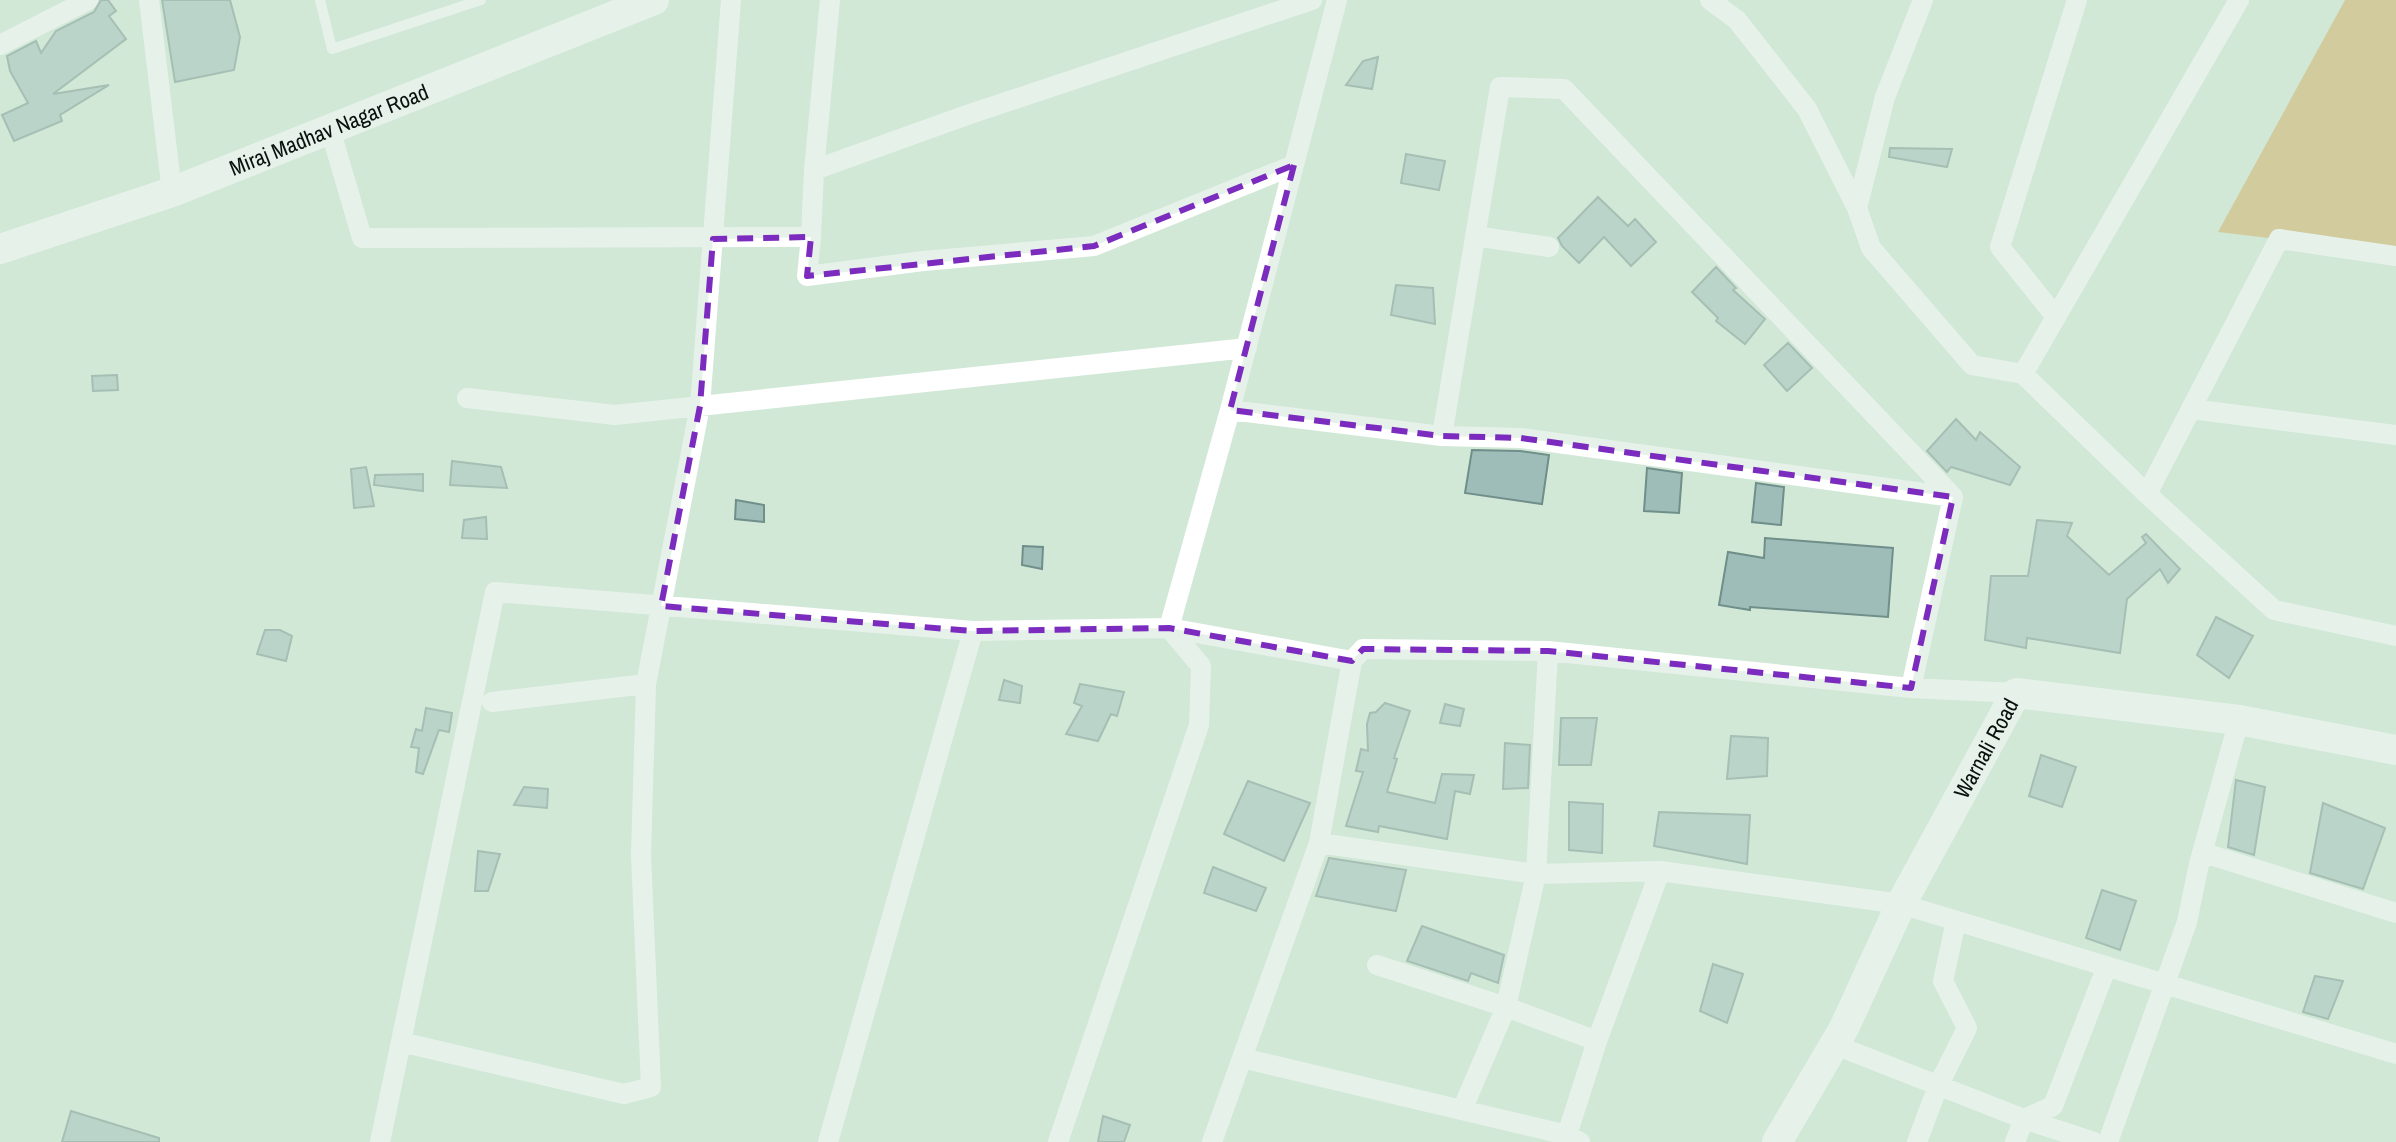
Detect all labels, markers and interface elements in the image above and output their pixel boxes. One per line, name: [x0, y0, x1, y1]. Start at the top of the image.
street label: Miraj Madhav Nagar Road: [225, 76, 433, 183]
street label: Warnali Road: [1946, 693, 2025, 804]

